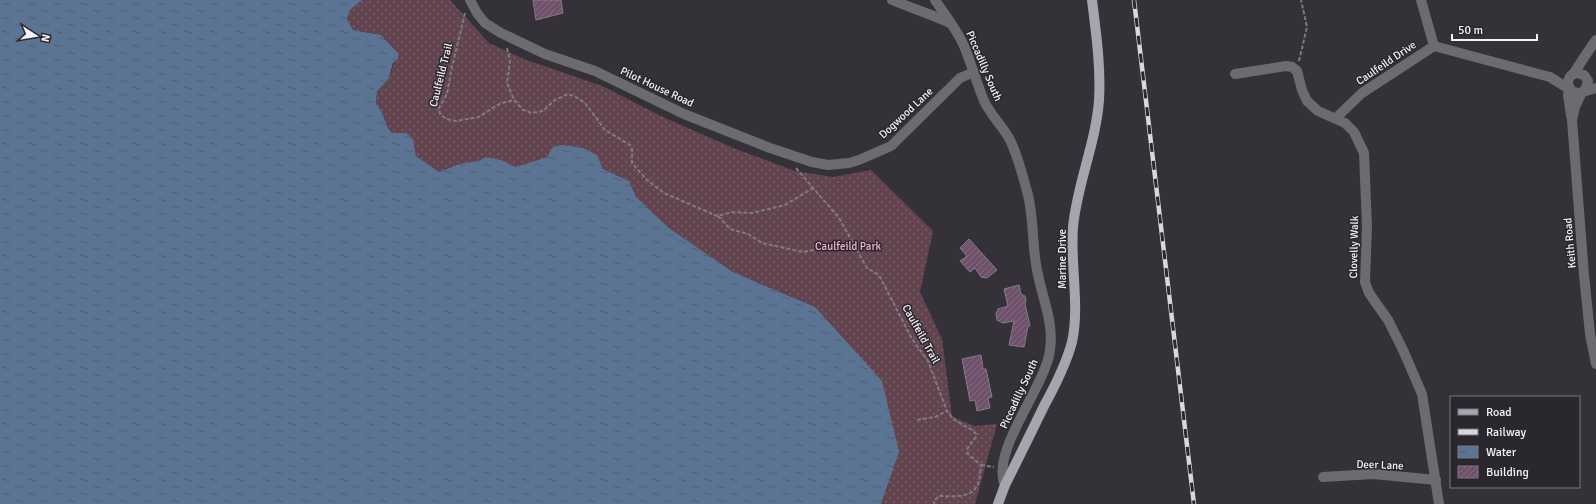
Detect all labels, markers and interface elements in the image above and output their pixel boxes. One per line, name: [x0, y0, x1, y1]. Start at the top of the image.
north arrow: [16, 16, 56, 56]
scale bar: [1452, 16, 1537, 42]
text: 50 m: [1458, 23, 1483, 38]
street label: Piccadilly South: [963, 29, 1005, 103]
text: N: [38, 33, 52, 43]
street label: Caulfeild Drive: [1354, 38, 1418, 88]
street label: Caulfeild Trail: [427, 42, 455, 108]
street label: Pilot House Road: [618, 64, 696, 110]
street label: Dogwood Lane: [876, 85, 936, 141]
street label: Clovelly Walk: [1347, 215, 1361, 278]
street label: Keith Road: [1561, 217, 1579, 269]
street label: Marine Drive: [1056, 229, 1069, 289]
park label: Caulfeild Park: [815, 240, 881, 253]
street label: Caulfeild Trail: [899, 302, 943, 366]
street label: Piccadilly South: [997, 357, 1041, 431]
legend: [1450, 396, 1580, 488]
text: Road: [1486, 405, 1512, 420]
text: Railway: [1486, 425, 1526, 440]
text: Water: [1486, 445, 1517, 460]
street label: Deer Lane: [1356, 458, 1404, 472]
text: Building: [1486, 465, 1529, 480]

